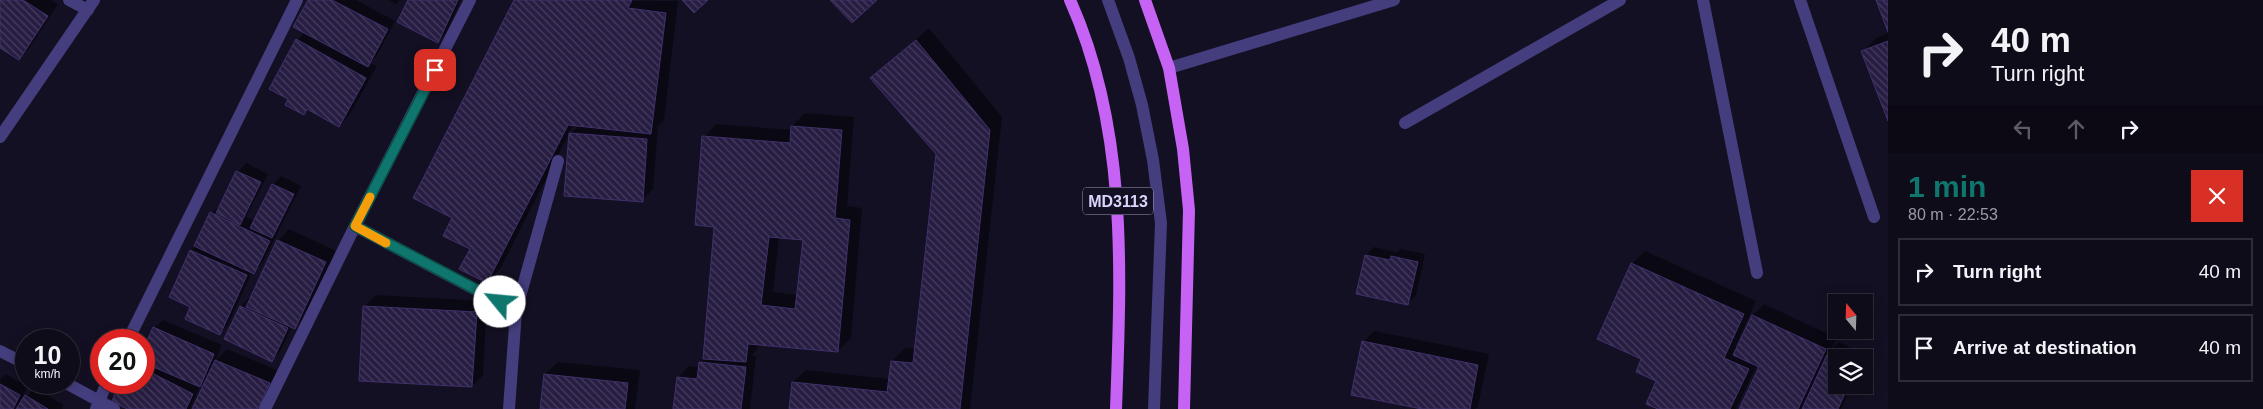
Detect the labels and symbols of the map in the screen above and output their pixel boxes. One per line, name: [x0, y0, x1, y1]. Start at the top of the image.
pin: [414, 49, 456, 91]
road number: MD3113: [1083, 188, 1153, 215]
position arrow: [473, 275, 525, 327]
north arrow: [1828, 294, 1872, 339]
speed limit sign: 20: [90, 329, 155, 394]

